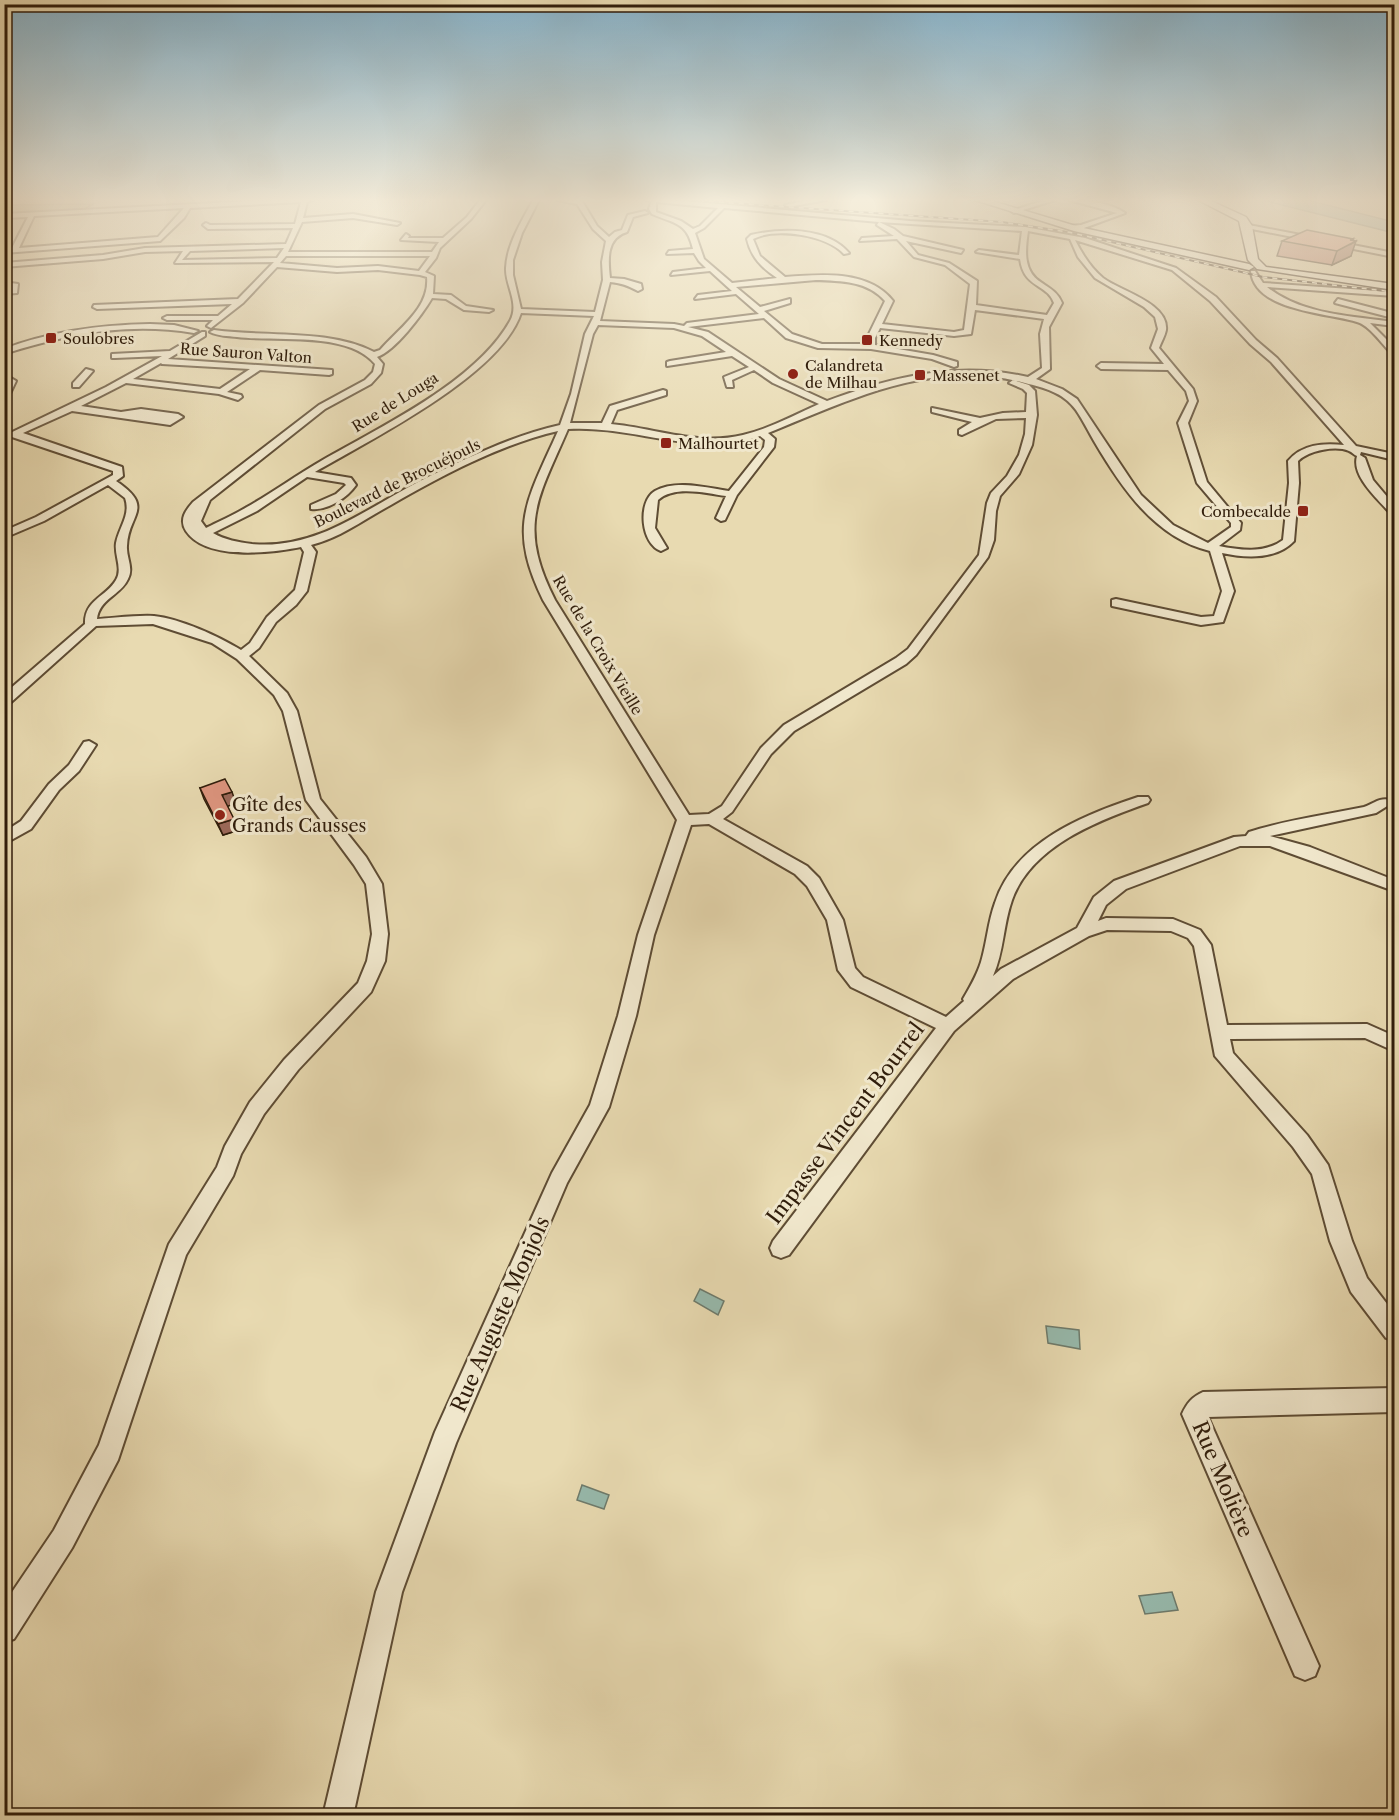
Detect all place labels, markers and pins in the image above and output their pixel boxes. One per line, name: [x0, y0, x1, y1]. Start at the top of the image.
place label: Soulobres: [63, 329, 134, 348]
marker: Soulobres: [44, 331, 58, 345]
place label: Kennedy: [879, 331, 944, 350]
marker: Kennedy: [860, 333, 874, 347]
place label: Calandreta de Milhau: [805, 356, 883, 392]
place label: Massenet: [932, 366, 1000, 385]
marker: Calandreta de Milhau: [786, 367, 800, 381]
marker: Massenet: [913, 368, 927, 382]
place label: Malhourtet: [678, 434, 759, 453]
marker: Malhourtet: [659, 436, 673, 450]
place label: Combecalde: [1201, 502, 1291, 521]
marker: Combecalde: [1296, 504, 1310, 518]
place label: Gîte des Grands Causses: [232, 794, 366, 837]
marker: Gîte des Grands Causses: [213, 808, 227, 822]

